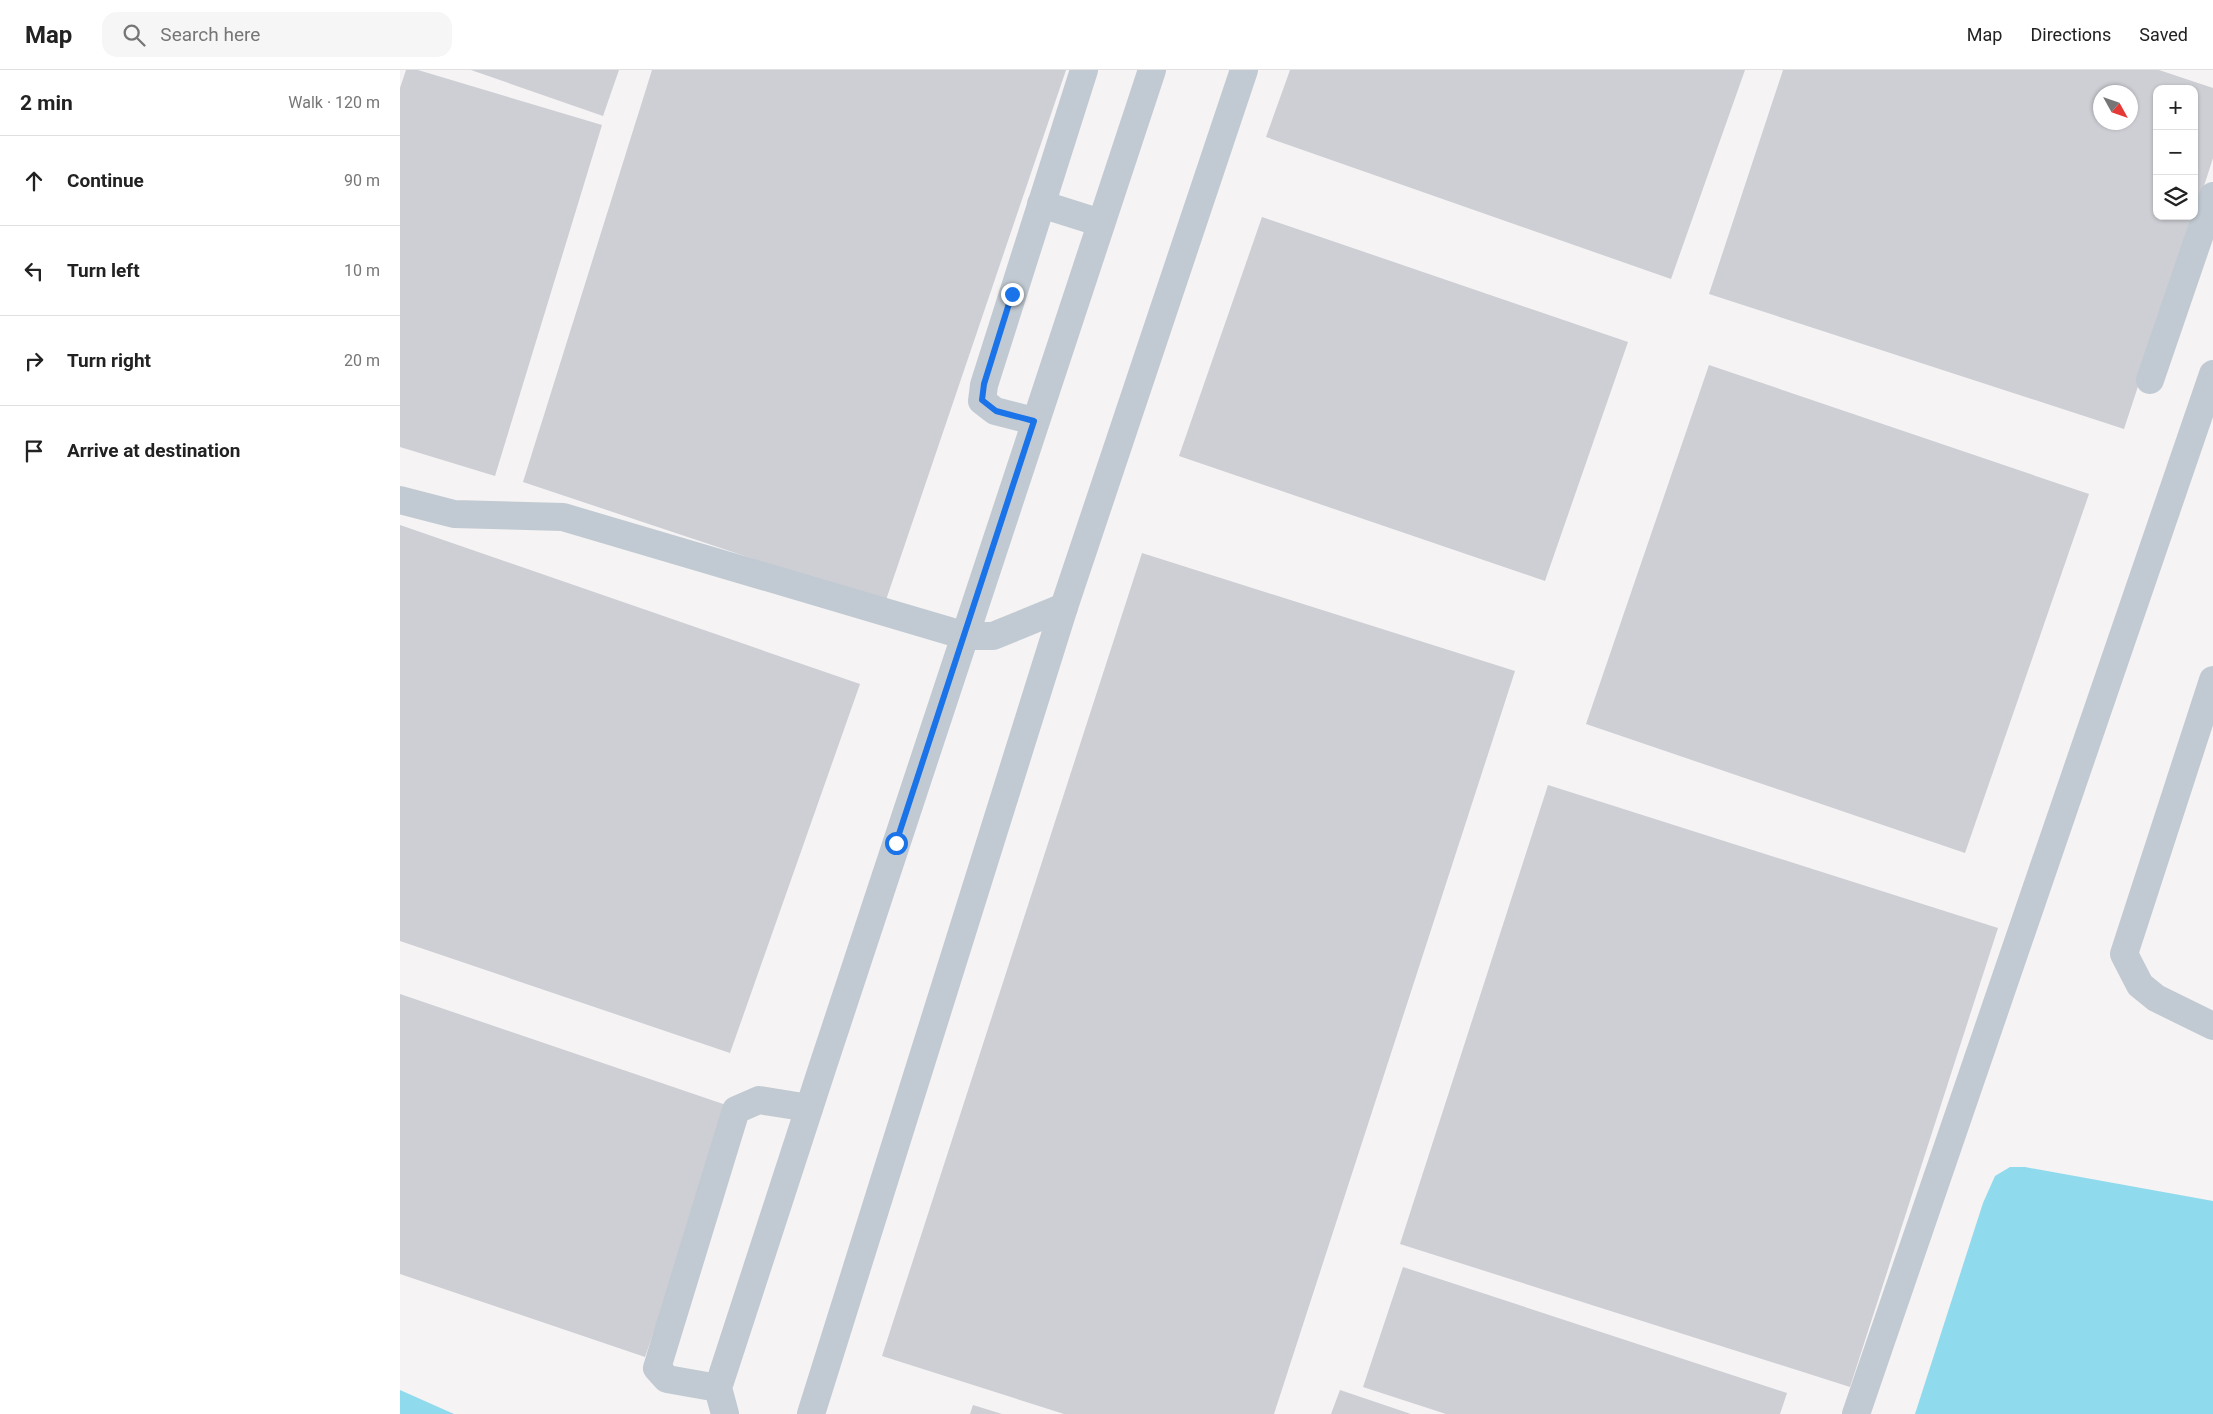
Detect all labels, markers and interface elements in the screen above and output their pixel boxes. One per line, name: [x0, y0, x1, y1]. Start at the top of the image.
search box: [102, 12, 452, 57]
text: Map: [25, 21, 72, 49]
icon: search: [120, 21, 148, 49]
text: Search here: [160, 23, 260, 46]
text: Map: [1967, 24, 2002, 45]
text: Directions: [2030, 24, 2111, 45]
text: Saved: [2139, 24, 2188, 45]
north arrow: [2093, 85, 2138, 130]
map controls: [2153, 85, 2198, 220]
button: +: [2153, 85, 2198, 130]
text: 2 min: [20, 91, 73, 115]
text: Walk · 120 m: [288, 93, 380, 112]
button: −: [2153, 130, 2198, 175]
icon: ahead: [20, 167, 48, 195]
text: Continue: [67, 169, 144, 192]
text: 90 m: [344, 171, 380, 190]
button: layers: [2153, 175, 2198, 220]
icon: left: [20, 257, 48, 285]
text: Turn left: [67, 259, 140, 282]
text: 10 m: [344, 261, 380, 280]
route end: [1001, 283, 1024, 306]
icon: right: [20, 347, 48, 375]
text: Turn right: [67, 349, 151, 372]
text: 20 m: [344, 351, 380, 370]
icon: arrive: [20, 437, 48, 465]
text: Arrive at destination: [67, 439, 240, 462]
route start: [885, 832, 908, 855]

